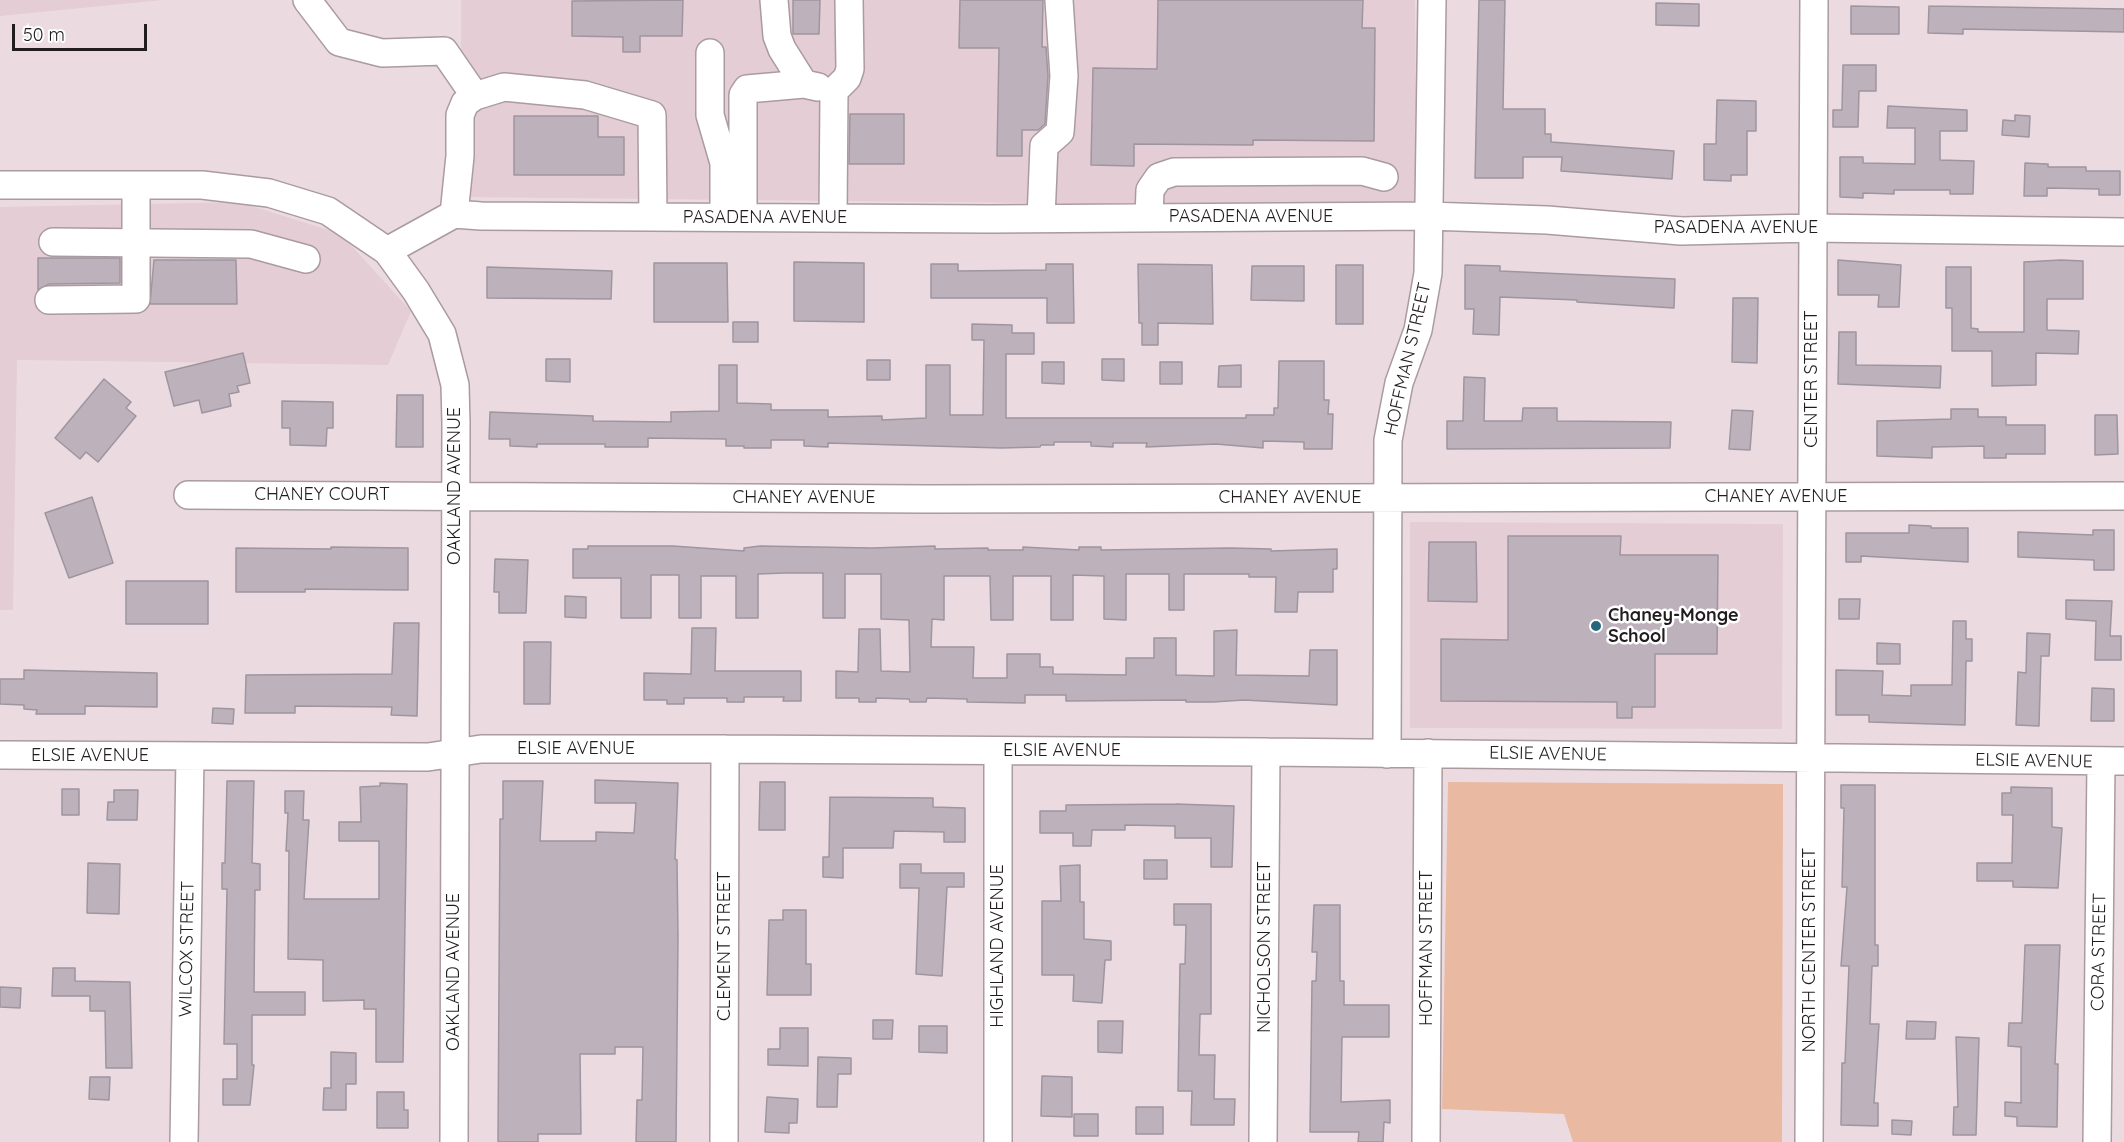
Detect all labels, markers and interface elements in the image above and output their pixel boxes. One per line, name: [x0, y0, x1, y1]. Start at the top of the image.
scale bar: [15, 12, 150, 50]
text: 50 m: [23, 23, 65, 46]
street label: PASADENA AVENUE: [1169, 206, 1333, 228]
street label: PASADENA AVENUE: [683, 207, 847, 229]
street label: PASADENA AVENUE: [1654, 217, 1818, 239]
street label: HOFFMAN STREET: [1380, 281, 1436, 437]
street label: CENTER STREET: [1801, 310, 1823, 448]
street label: OAKLAND AVENUE: [444, 407, 466, 565]
street label: CHANEY COURT: [254, 484, 390, 506]
street label: CHANEY AVENUE: [1704, 486, 1848, 508]
street label: CHANEY AVENUE: [732, 487, 876, 509]
street label: CHANEY AVENUE: [1218, 487, 1362, 509]
place label: Chaney-Monge School: [1608, 605, 1739, 648]
marker: Chaney-Monge School: [1589, 619, 1603, 633]
street label: ELSIE AVENUE: [517, 738, 635, 760]
street label: ELSIE AVENUE: [1003, 740, 1121, 762]
street label: ELSIE AVENUE: [1489, 742, 1607, 766]
street label: ELSIE AVENUE: [31, 745, 149, 767]
street label: ELSIE AVENUE: [1975, 749, 2093, 773]
street label: NORTH CENTER STREET: [1799, 848, 1821, 1052]
street label: NICHOLSON STREET: [1254, 861, 1276, 1033]
street label: HIGHLAND AVENUE: [987, 864, 1009, 1028]
street label: HOFFMAN STREET: [1416, 870, 1438, 1026]
street label: CLEMENT STREET: [714, 871, 736, 1021]
street label: WILCOX STREET: [175, 881, 199, 1017]
street label: OAKLAND AVENUE: [443, 893, 465, 1051]
street label: CORA STREET: [2087, 893, 2111, 1011]

